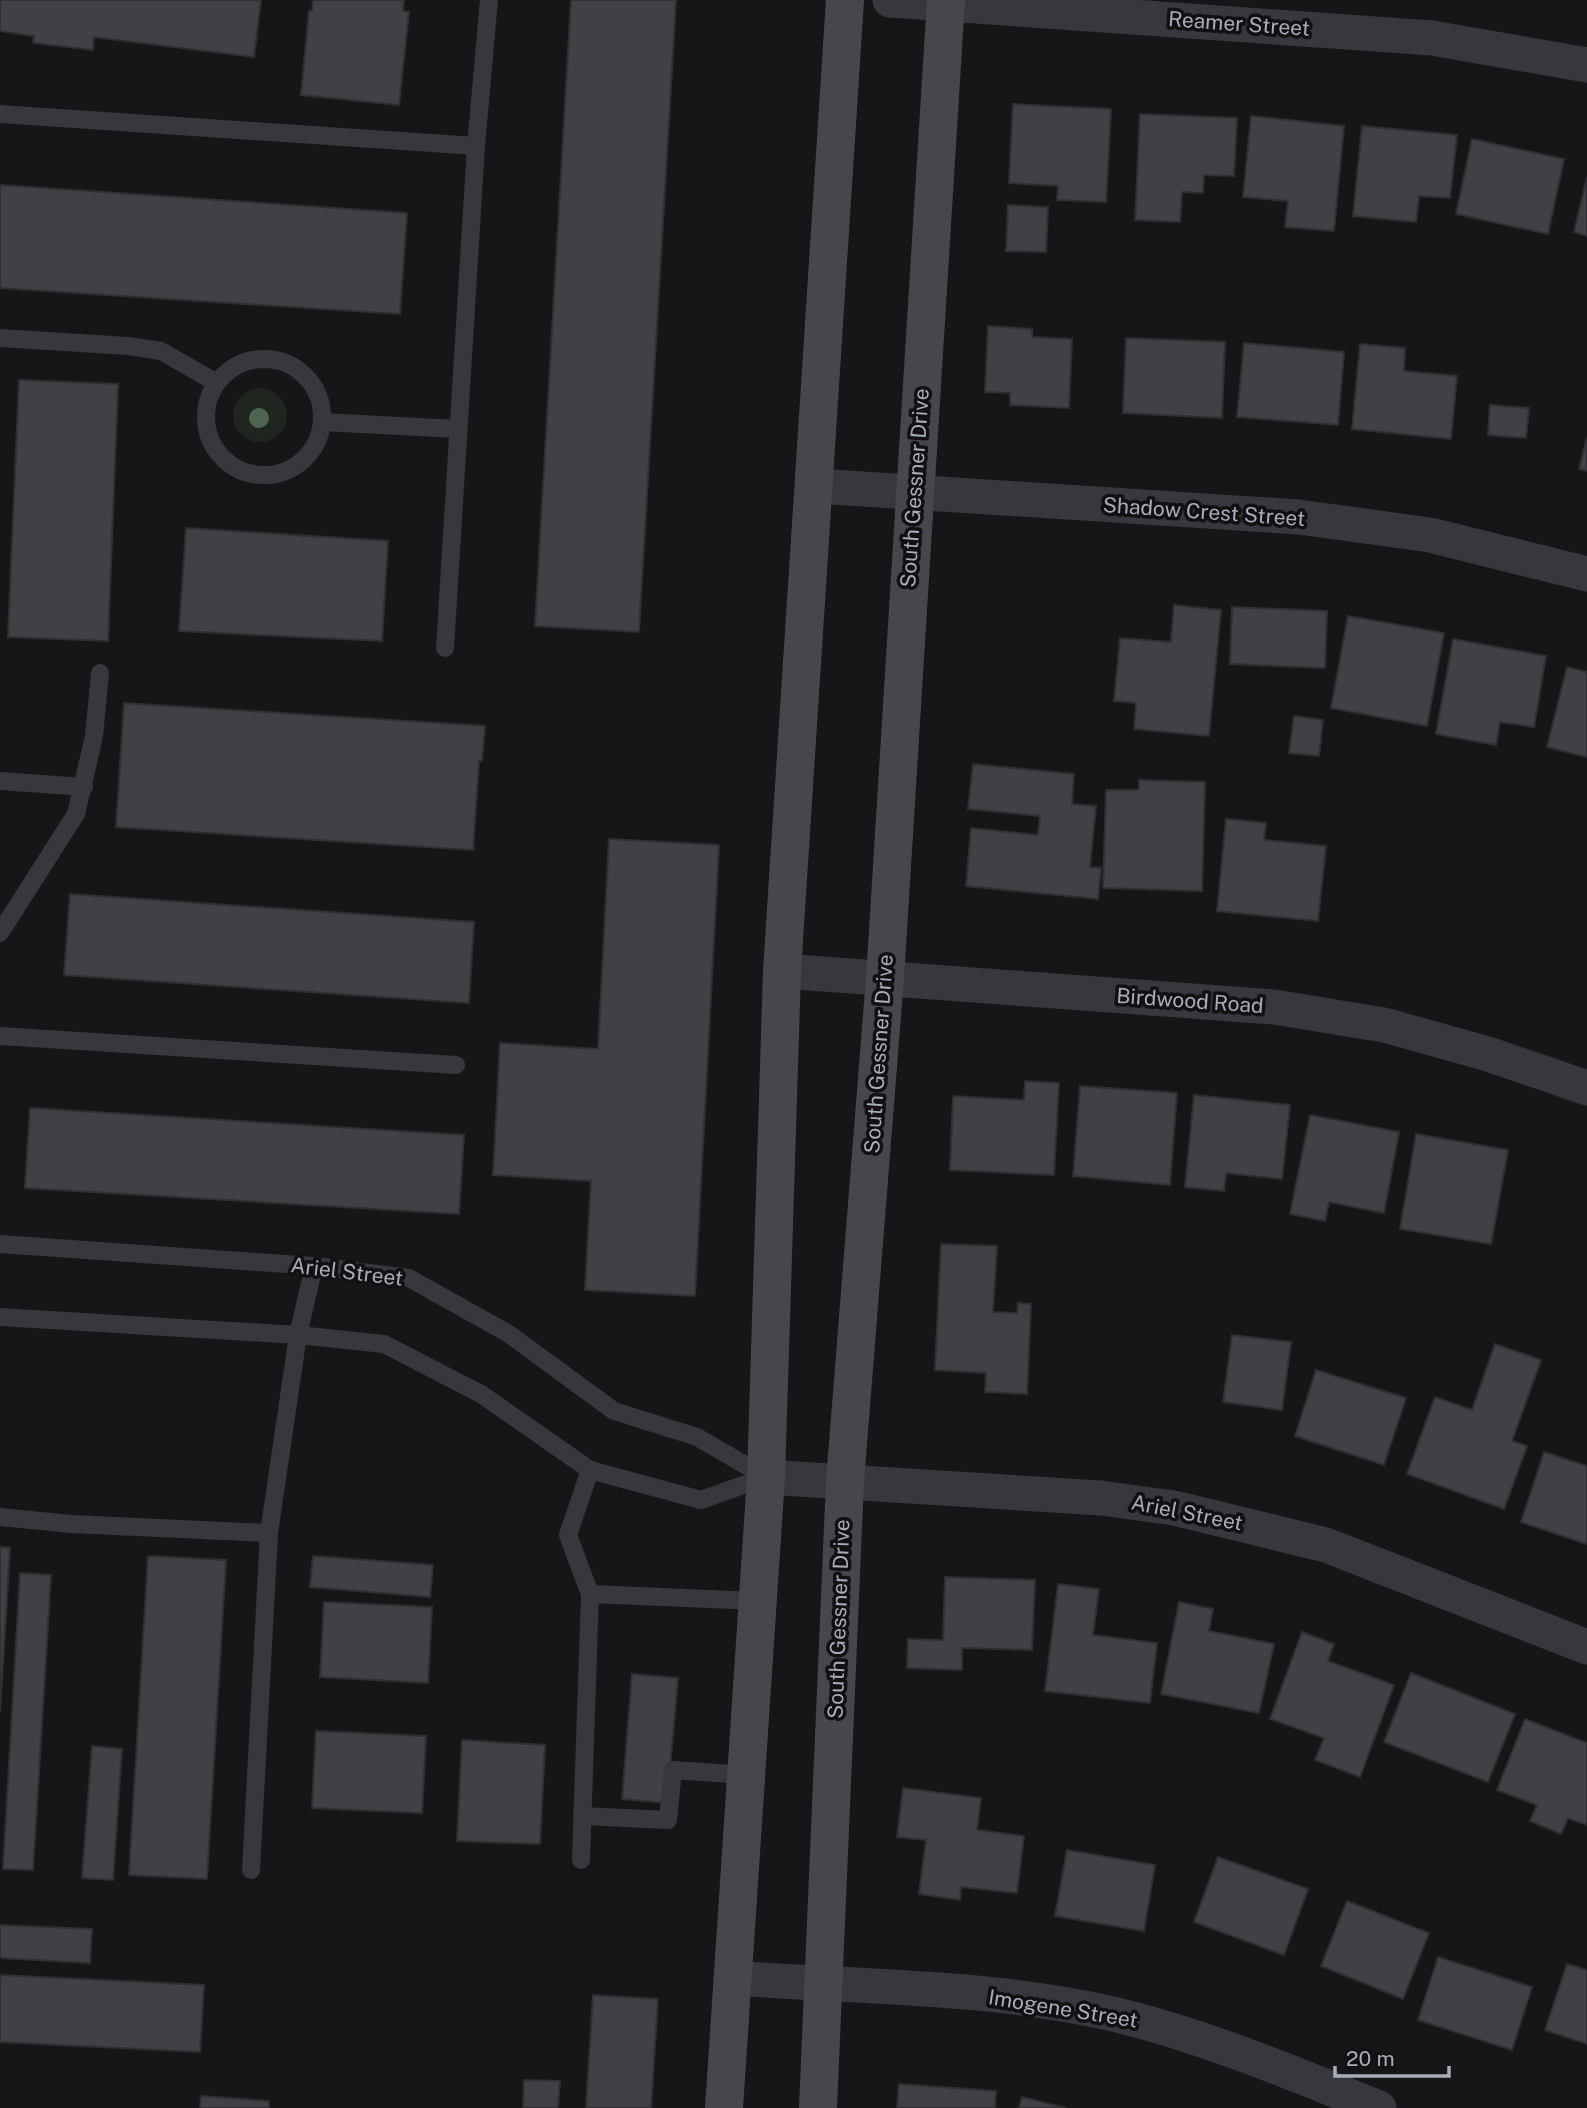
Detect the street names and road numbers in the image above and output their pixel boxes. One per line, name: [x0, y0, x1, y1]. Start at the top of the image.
street label: Reamer Street: [1167, 6, 1311, 41]
street label: South Gessner Drive: [895, 388, 934, 588]
street label: Shadow Crest Street: [1102, 492, 1306, 531]
street label: South Gessner Drive: [859, 954, 898, 1154]
street label: Birdwood Road: [1116, 983, 1264, 1018]
street label: Ariel Street: [289, 1252, 405, 1291]
street label: Ariel Street: [1129, 1489, 1245, 1536]
street label: South Gessner Drive: [823, 1519, 854, 1719]
street label: Imogene Street: [987, 1984, 1140, 2033]

